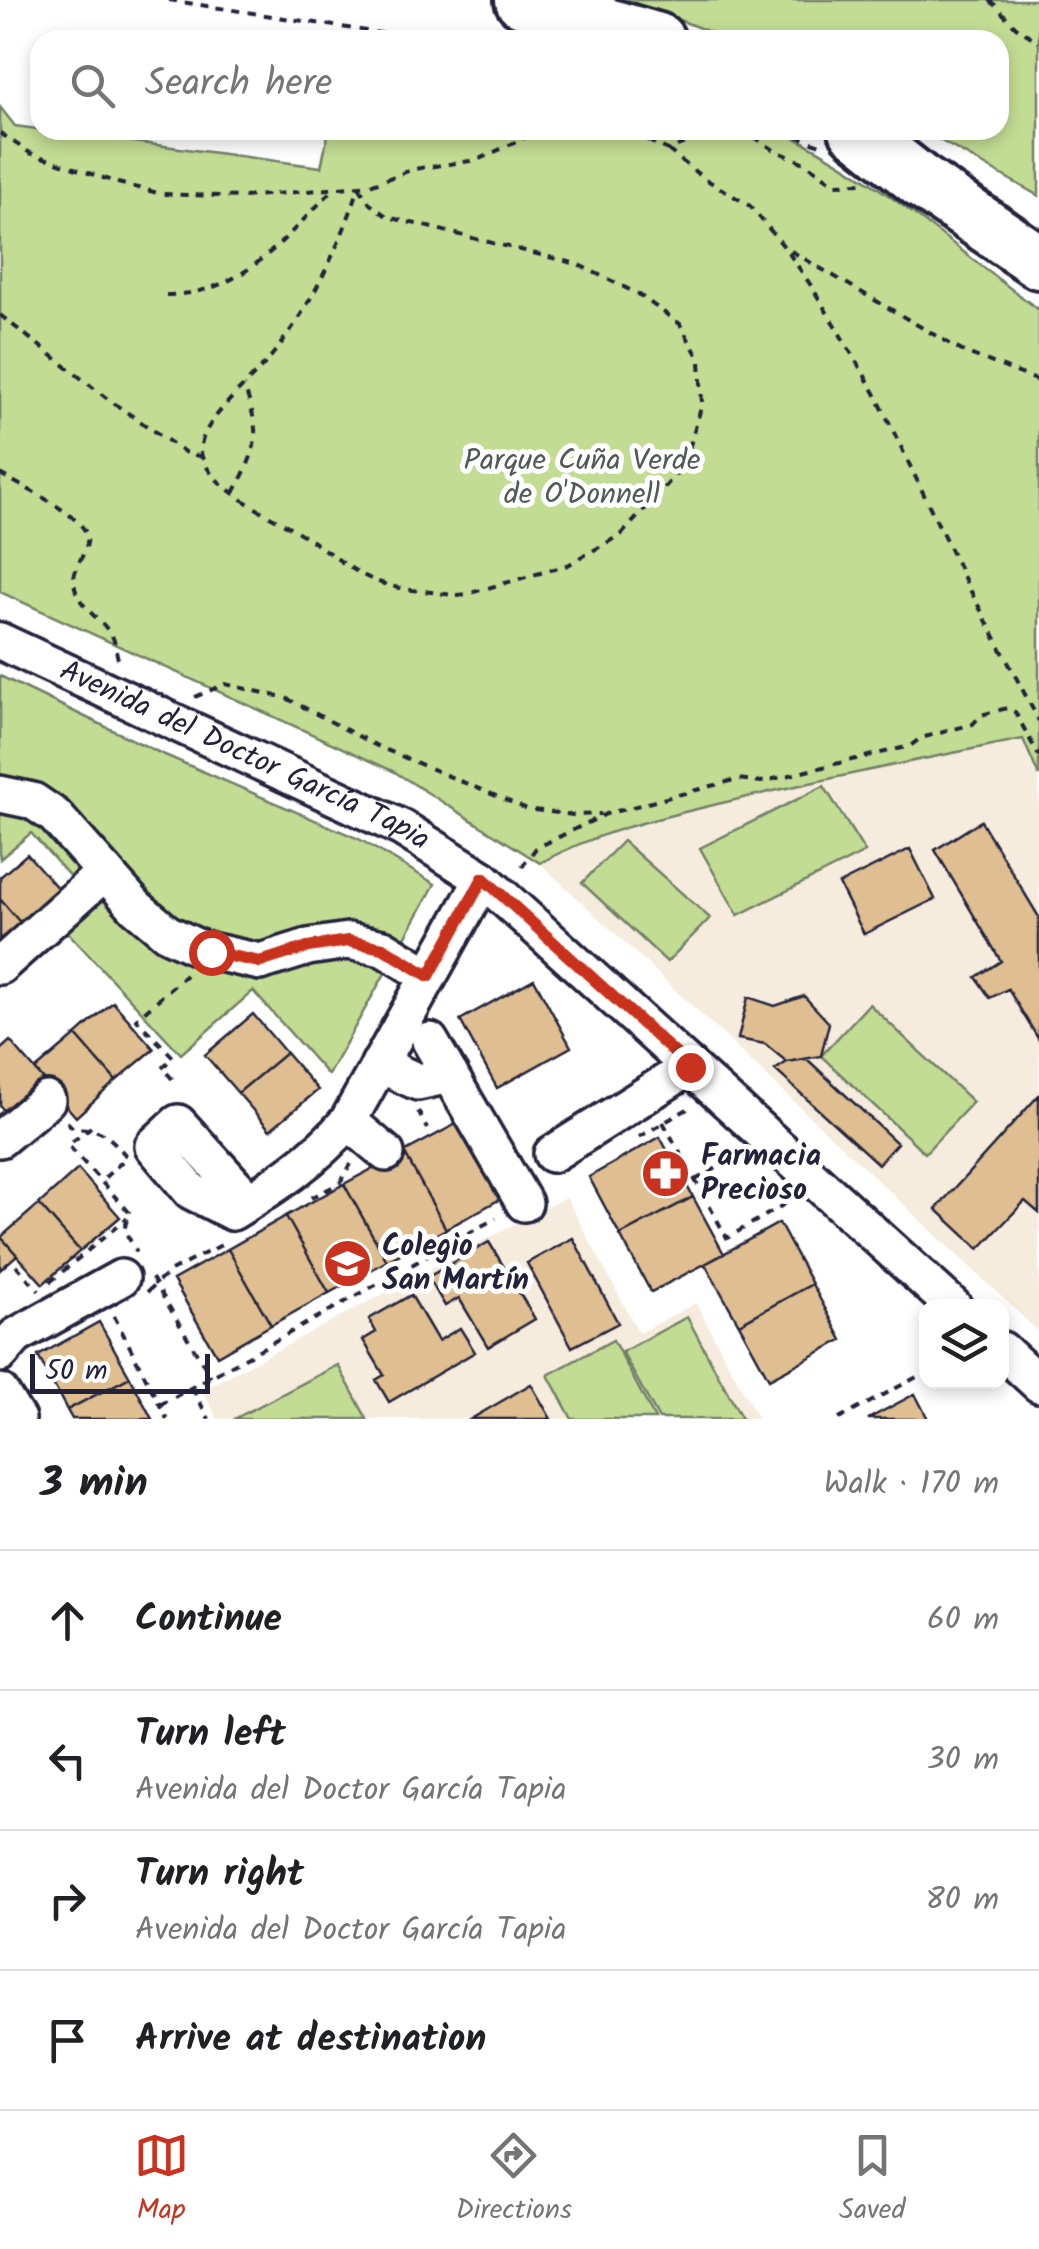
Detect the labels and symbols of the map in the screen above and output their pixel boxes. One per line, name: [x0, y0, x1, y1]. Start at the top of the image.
park label: Parque Cuña Verde de O'Donnell: [464, 437, 700, 519]
street label: Avenida del Doctor García Tapia: [51, 648, 439, 864]
route start: [189, 930, 235, 976]
route end: [668, 1045, 714, 1091]
place label: Farmacia Precioso: [701, 1133, 821, 1215]
pharmacy icon: Farmacia Precioso: [640, 1148, 692, 1200]
place label: Colegio San Martín: [382, 1223, 529, 1305]
school or university icon: Colegio San Martín: [321, 1238, 373, 1290]
scale bar: [30, 1349, 210, 1394]

